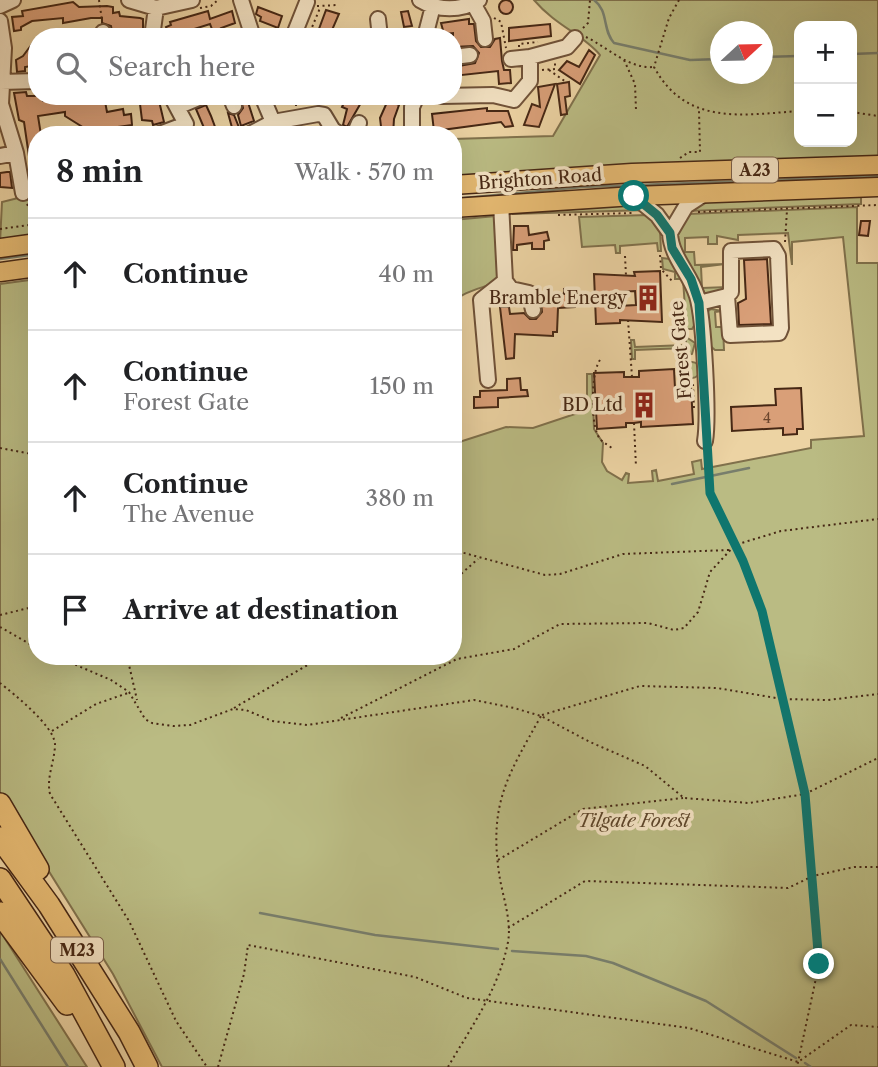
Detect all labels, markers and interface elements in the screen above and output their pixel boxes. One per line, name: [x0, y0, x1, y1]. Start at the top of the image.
north arrow: [710, 21, 773, 84]
map controls: [794, 21, 857, 147]
button: +: [794, 21, 857, 84]
search box: [28, 28, 462, 105]
icon: search: [52, 48, 90, 86]
text: Search here: [108, 51, 255, 83]
button: −: [794, 84, 857, 147]
text: 8 min: [56, 153, 143, 190]
text: Walk · 570 m: [294, 158, 434, 186]
road number: A23: [732, 158, 778, 182]
street label: Brighton Road: [477, 164, 603, 194]
route start: [618, 180, 649, 211]
icon: ahead: [56, 255, 94, 293]
text: Continue: [123, 258, 248, 290]
text: 40 m: [379, 260, 434, 288]
building icon: Bramble Energy: [633, 283, 663, 313]
place label: Bramble Energy: [489, 287, 628, 309]
street label: Forest Gate: [666, 300, 696, 400]
text: Continue: [123, 356, 248, 388]
icon: ahead: [56, 367, 94, 405]
text: 150 m: [370, 372, 434, 400]
text: Forest Gate: [123, 388, 249, 416]
building icon: BD Ltd: [629, 390, 659, 420]
place label: BD Ltd: [562, 394, 623, 416]
house number: 4: [763, 409, 771, 427]
text: Continue: [123, 468, 248, 500]
icon: ahead: [56, 479, 94, 517]
text: 380 m: [366, 484, 434, 512]
text: The Avenue: [123, 500, 254, 528]
icon: arrive: [56, 591, 94, 629]
text: Arrive at destination: [123, 594, 398, 626]
park label: Tilgate Forest: [578, 810, 691, 832]
road number: M23: [51, 938, 103, 962]
route end: [803, 948, 834, 979]

